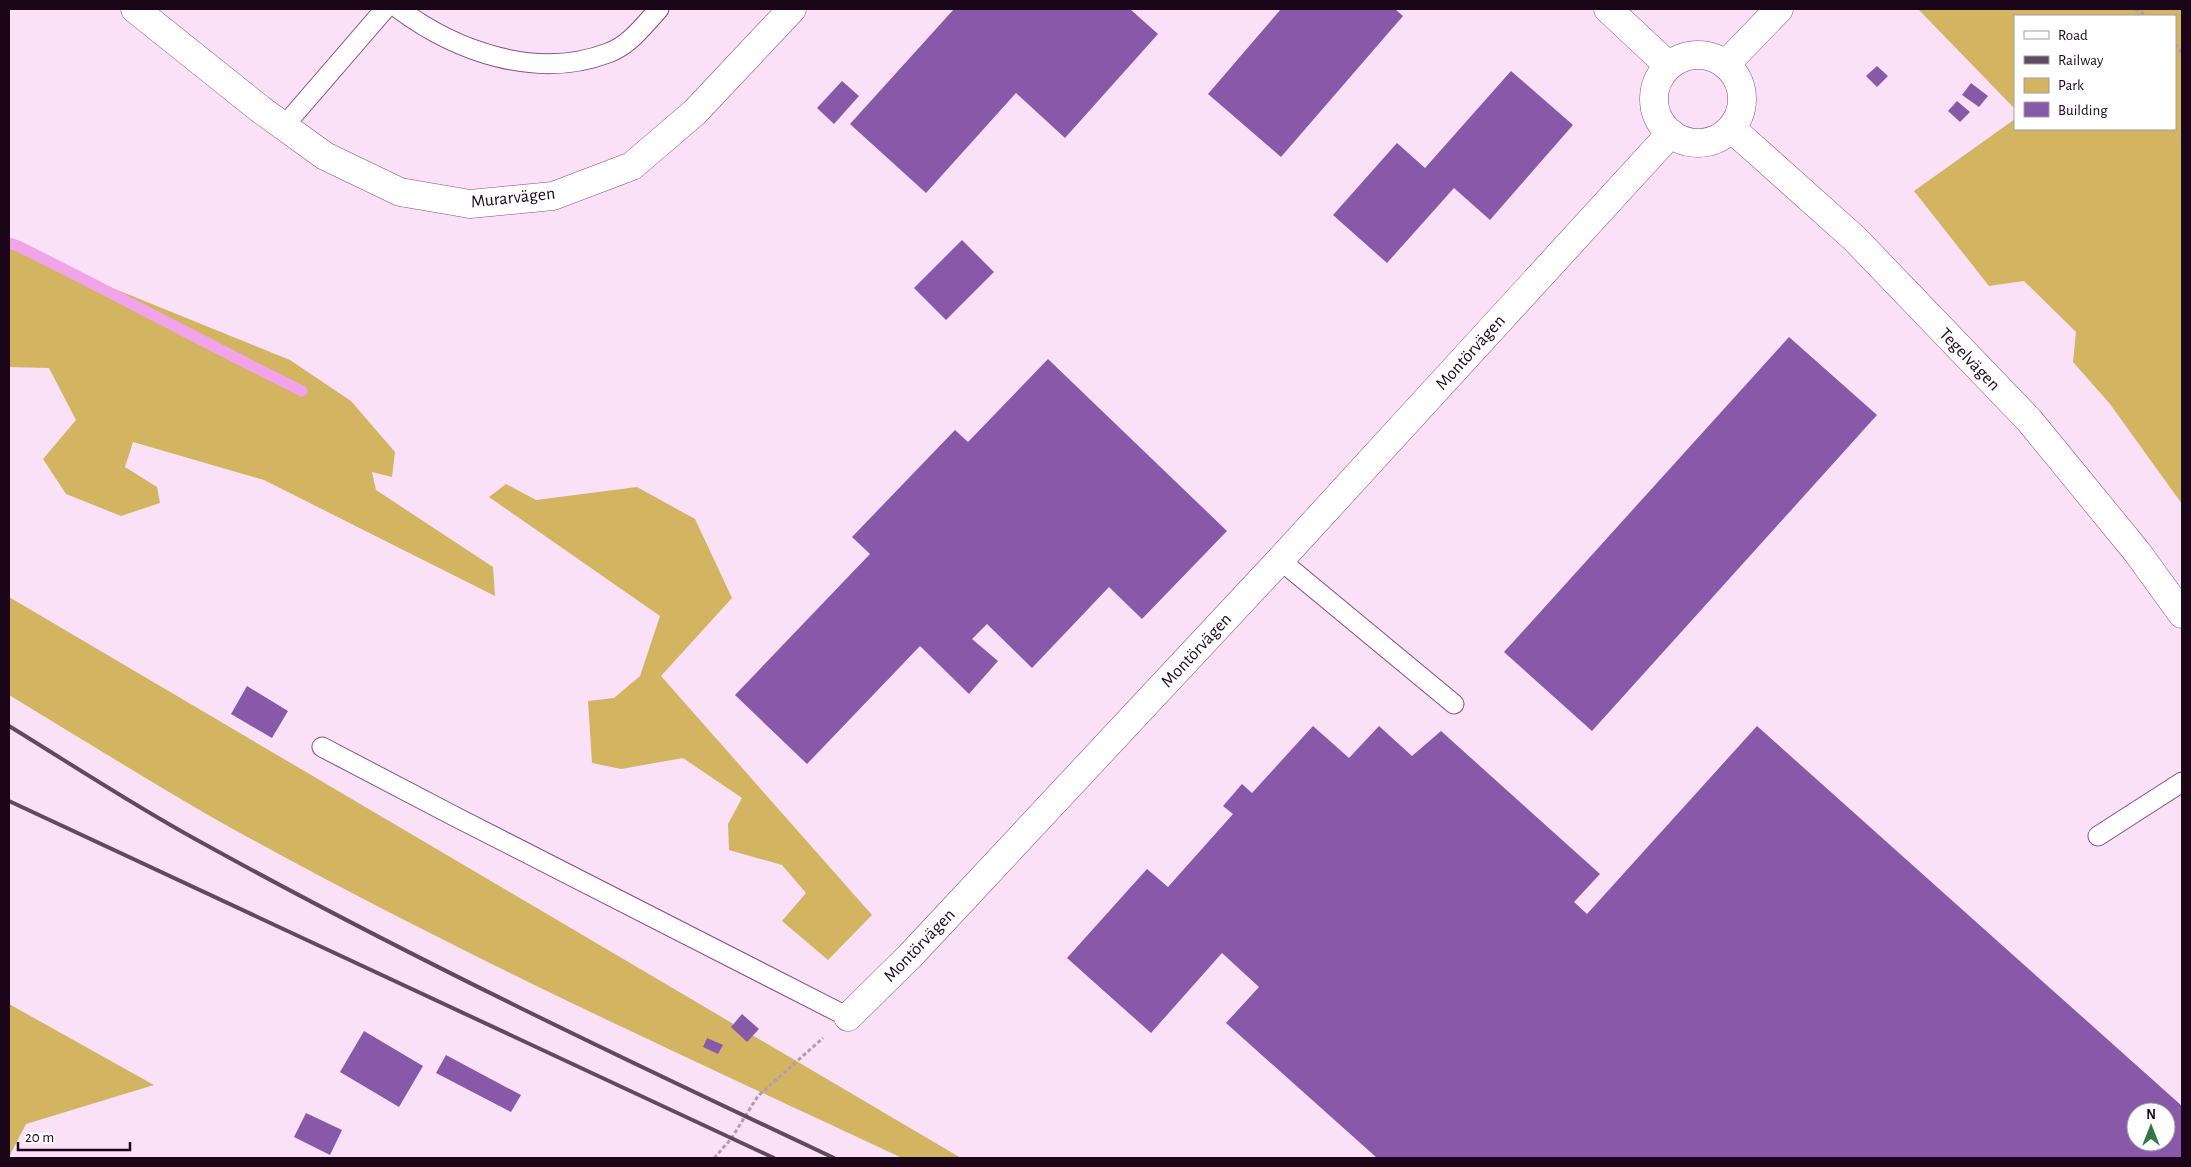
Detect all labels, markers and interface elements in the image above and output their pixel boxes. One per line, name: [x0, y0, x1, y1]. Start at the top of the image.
legend: [2014, 15, 2176, 130]
text: Road: [2058, 28, 2088, 43]
text: Railway: [2058, 53, 2104, 68]
text: Park: [2058, 78, 2084, 93]
text: Building: [2058, 103, 2108, 118]
street label: Murarvägen: [470, 185, 556, 211]
street label: Montörvägen: [1433, 312, 1509, 394]
street label: Tegelvägen: [1935, 325, 2003, 394]
street label: Montörvägen: [1158, 610, 1235, 691]
street label: Montörvägen: [881, 906, 959, 986]
north arrow: [2126, 1102, 2176, 1152]
text: N: [2146, 1108, 2156, 1122]
scale bar: [18, 1120, 130, 1152]
text: 20 m: [25, 1130, 54, 1145]

